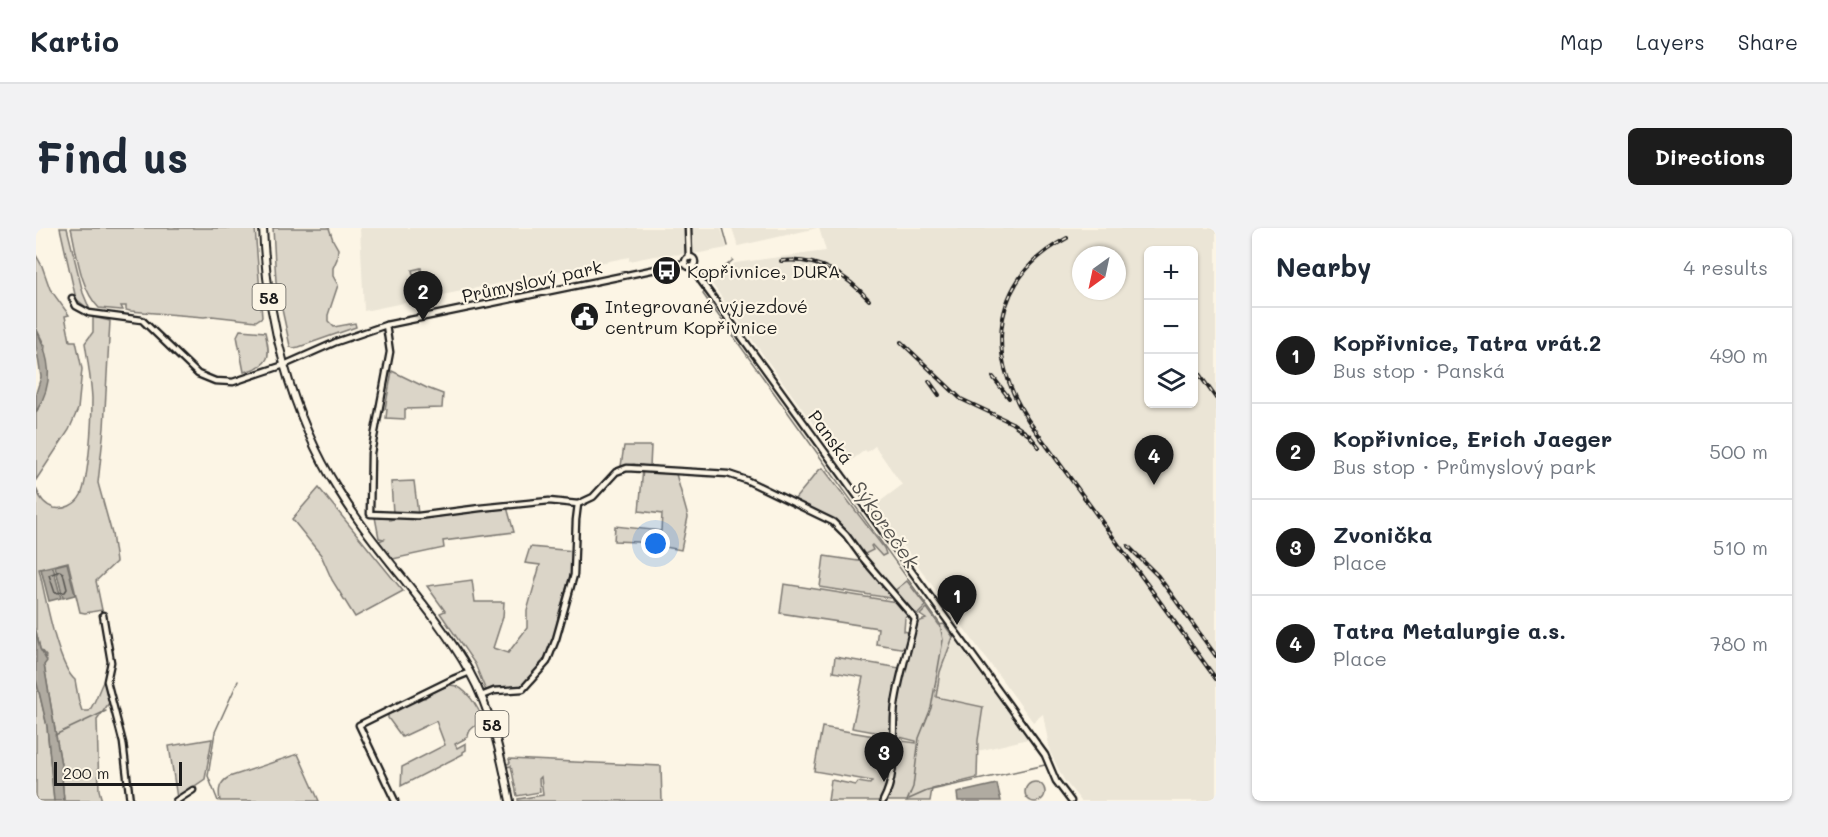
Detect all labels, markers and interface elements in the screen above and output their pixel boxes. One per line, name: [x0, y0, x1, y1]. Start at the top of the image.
text: Kartio: [30, 23, 119, 59]
text: Map: [1560, 28, 1603, 55]
text: Layers: [1636, 28, 1705, 55]
text: Share: [1738, 28, 1798, 55]
button: Directions: [1628, 128, 1792, 185]
text: Find us: [36, 129, 188, 184]
north arrow: [1072, 246, 1126, 300]
map controls: [1144, 246, 1198, 408]
button: +: [1144, 246, 1198, 300]
text: Nearby: [1276, 250, 1371, 284]
street label: Průmyslový park: [459, 254, 605, 308]
text: 4 results: [1683, 254, 1768, 280]
bus stop icon: Kopřivnice, DURA: [650, 255, 682, 287]
place label: Kopřivnice, DURA: [687, 259, 841, 283]
pin: 2: [404, 272, 442, 321]
road number: 58: [252, 284, 286, 310]
place label: Integrované výjezdové centrum Kopřivnice: [605, 294, 808, 339]
public building icon: Integrované výjezdové centrum Kopřivnice: [568, 300, 600, 332]
button: −: [1144, 300, 1198, 354]
text: Kopřivnice, Tatra vrát.2: [1333, 328, 1601, 357]
text: 1: [1291, 342, 1300, 368]
text: 490 m: [1710, 342, 1768, 368]
button: layers: [1144, 354, 1198, 408]
text: Bus stop · Panská: [1333, 357, 1505, 383]
street label: Panská: [803, 405, 859, 469]
text: Kopřivnice, Erich Jaeger: [1333, 424, 1612, 453]
pin: 4: [1134, 436, 1174, 485]
text: 2: [1290, 438, 1301, 464]
text: 500 m: [1709, 438, 1768, 464]
text: Bus stop · Průmyslový park: [1333, 453, 1596, 479]
water label: Sýkoreček: [846, 475, 926, 573]
text: Zvonička: [1333, 520, 1432, 549]
your location: [641, 529, 670, 558]
text: 3: [1290, 534, 1302, 560]
text: 510 m: [1713, 534, 1768, 560]
text: Place: [1333, 549, 1387, 575]
pin: 1: [938, 576, 976, 625]
text: Tatra Metalurgie a.s.: [1333, 616, 1566, 645]
text: 4: [1289, 630, 1302, 656]
text: 780 m: [1710, 630, 1768, 656]
text: Place: [1333, 645, 1387, 671]
road number: 58: [476, 711, 508, 737]
pin: 3: [864, 732, 904, 782]
scale bar: [54, 759, 182, 786]
text: 200 m: [63, 762, 110, 783]

